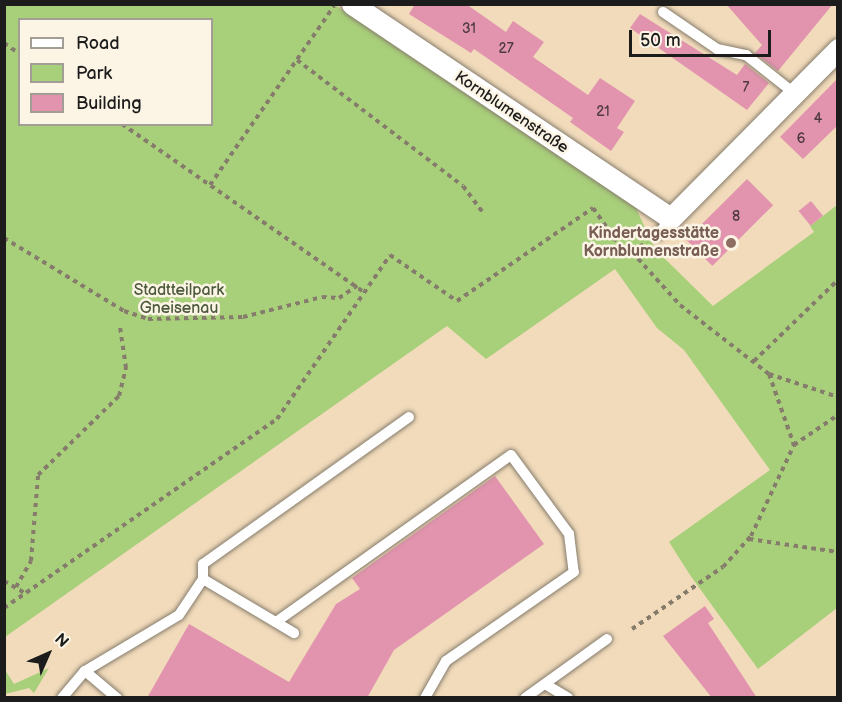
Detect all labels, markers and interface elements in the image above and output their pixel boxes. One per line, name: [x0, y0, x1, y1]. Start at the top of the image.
legend: [18, 18, 213, 126]
scale bar: [632, 18, 774, 56]
house number: 31: [462, 21, 476, 37]
text: 50 m: [640, 30, 681, 51]
text: Road: [76, 33, 120, 54]
house number: 27: [498, 41, 514, 57]
text: Park: [76, 63, 112, 84]
street label: Kornblumenstraße: [450, 68, 572, 158]
house number: 7: [743, 80, 749, 96]
text: Building: [76, 93, 142, 114]
house number: 21: [596, 104, 610, 120]
house number: 4: [814, 111, 822, 127]
house number: 6: [797, 131, 805, 147]
house number: 8: [732, 209, 740, 225]
place label: Kindertagesstätte Kornblumenstraße: [584, 224, 719, 262]
marker: Kindertagesstätte Kornblumenstraße: [724, 236, 738, 250]
park label: Stadtteilpark Gneisenau: [134, 281, 224, 319]
north arrow: [18, 624, 78, 684]
text: N: [50, 630, 72, 652]

